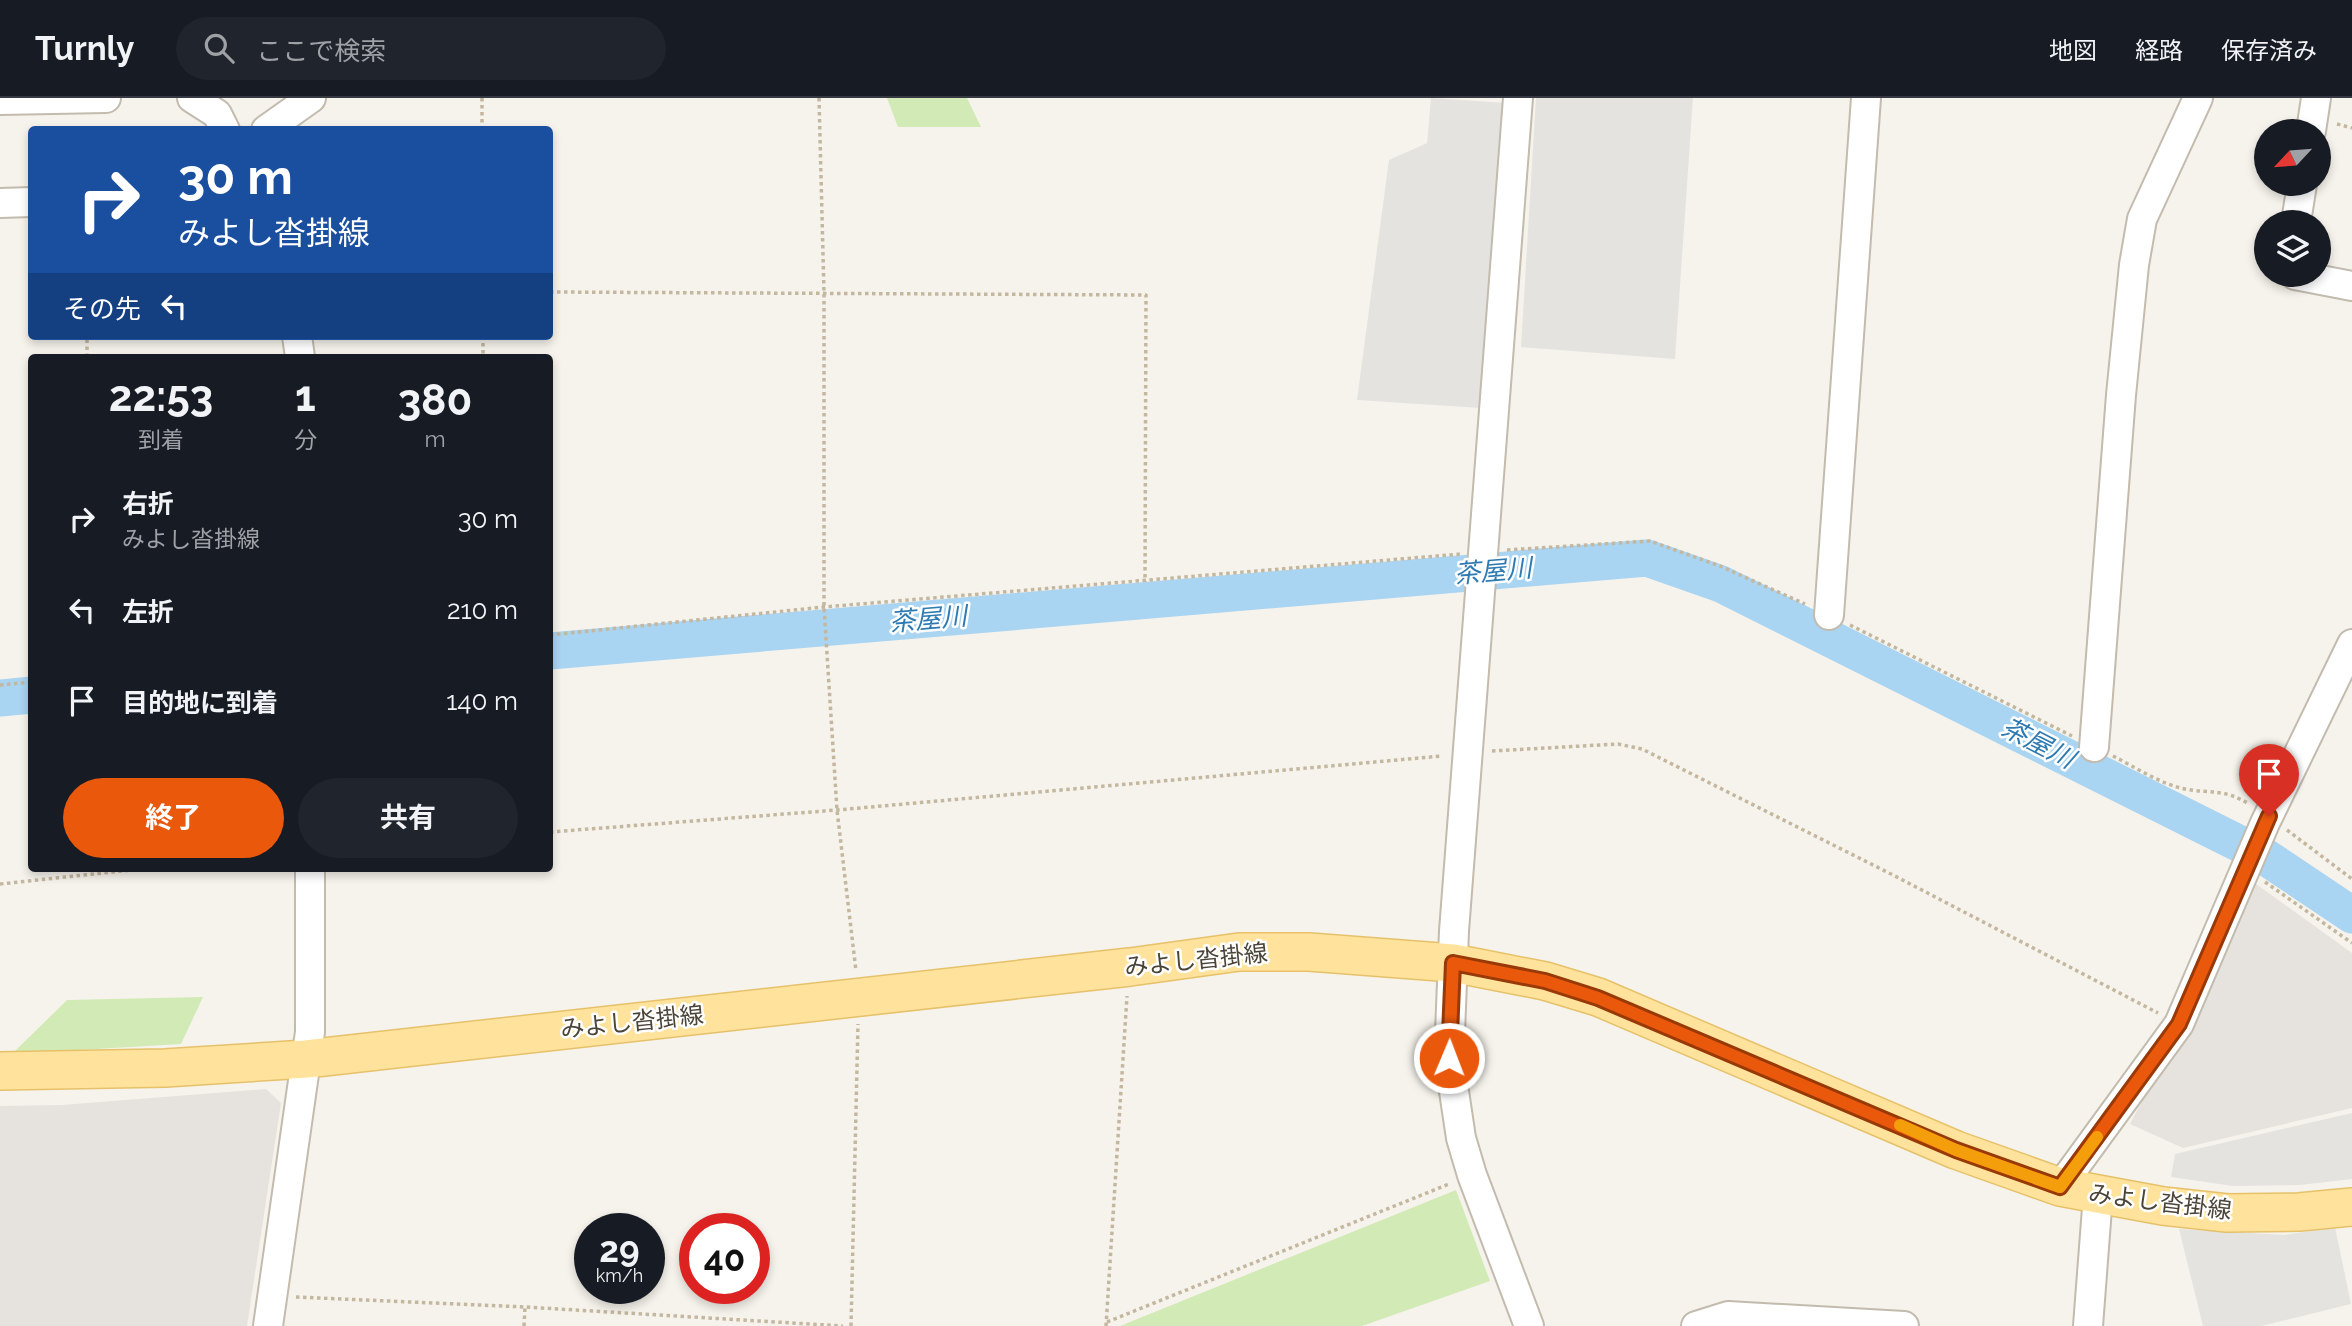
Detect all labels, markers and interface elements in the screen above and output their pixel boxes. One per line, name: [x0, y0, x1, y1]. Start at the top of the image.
search box: [176, 17, 666, 80]
text: Turnly: [35, 29, 134, 68]
icon: search: [200, 29, 238, 67]
text: ここで検索: [256, 36, 386, 66]
text: 地図: [2049, 36, 2097, 65]
text: 経路: [2135, 36, 2183, 65]
text: 保存済み: [2221, 36, 2317, 65]
north arrow: [2254, 119, 2331, 196]
map controls: [2254, 119, 2331, 287]
text: 30 m: [178, 148, 293, 205]
icon: right: [63, 154, 154, 245]
button: layers: [2254, 210, 2331, 287]
text: みよし沓掛線: [178, 214, 370, 251]
icon: left: [155, 287, 193, 325]
text: その先: [63, 294, 141, 324]
text: 22:53: [109, 372, 213, 421]
text: 1: [295, 372, 316, 421]
text: 380: [398, 376, 472, 425]
text: m: [424, 425, 446, 452]
text: 到着: [138, 426, 184, 453]
text: 分: [294, 426, 317, 453]
text: 右折: [122, 489, 174, 519]
icon: right: [63, 500, 101, 538]
text: 30 m: [458, 504, 518, 534]
text: みよし沓掛線: [122, 525, 260, 552]
water label: 茶屋川: [1453, 552, 1536, 589]
icon: left: [63, 591, 101, 629]
text: 210 m: [447, 595, 518, 625]
text: 左折: [122, 597, 174, 627]
water label: 茶屋川: [888, 600, 971, 637]
icon: arrive: [63, 682, 101, 720]
text: 140 m: [446, 686, 518, 716]
text: 目的地に到着: [122, 688, 278, 718]
water label: 茶屋川: [1996, 712, 2082, 775]
pin: [2239, 744, 2299, 816]
icon: arrive: [2250, 755, 2288, 793]
button: 終了: [63, 778, 284, 858]
button: 共有: [298, 778, 518, 858]
street label: みよし沓掛線: [1123, 938, 1269, 981]
street label: みよし沓掛線: [559, 1000, 705, 1043]
position arrow: [1412, 1021, 1486, 1095]
street label: みよし沓掛線: [2087, 1178, 2233, 1225]
speed limit sign: 40: [679, 1213, 770, 1304]
text: 29: [599, 1229, 640, 1270]
text: km/h: [596, 1265, 643, 1286]

